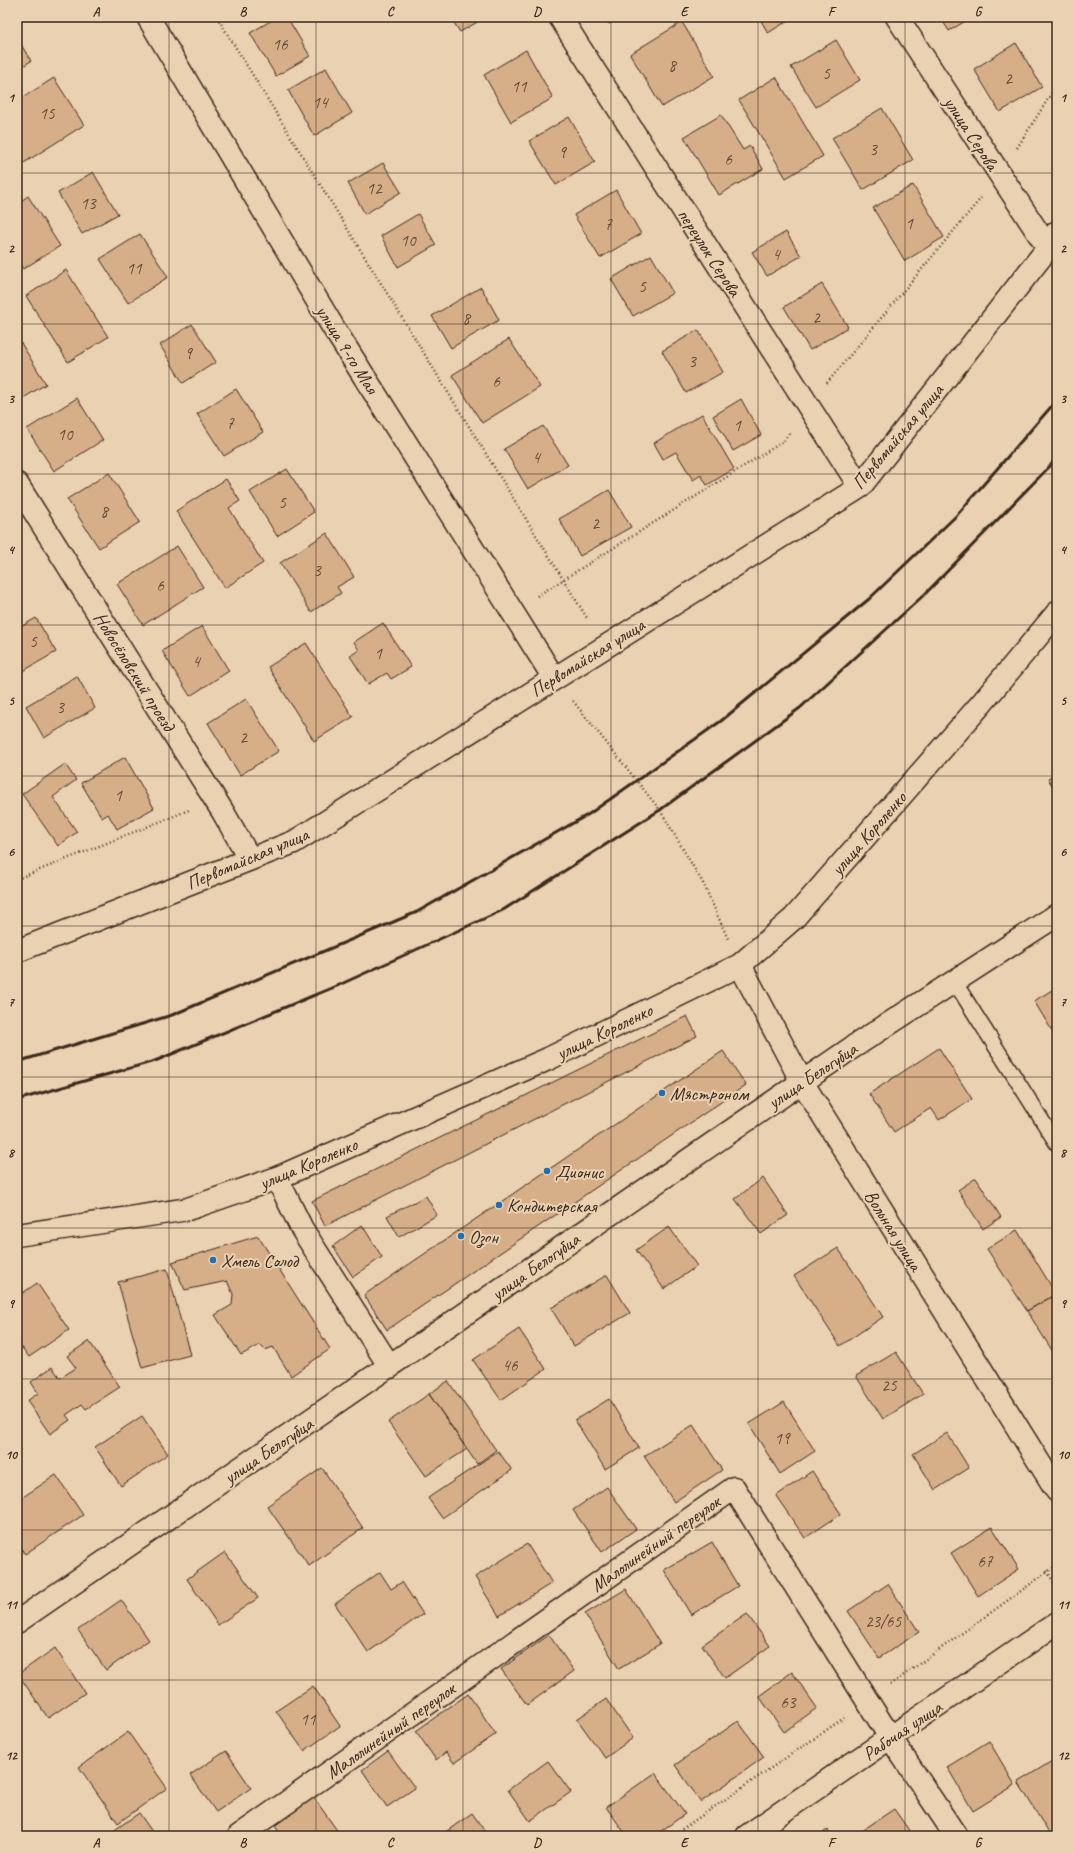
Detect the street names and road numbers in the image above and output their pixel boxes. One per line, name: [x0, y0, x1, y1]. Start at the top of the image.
street label: улица Серова: [938, 91, 1005, 177]
street label: переулок Серова: [672, 204, 748, 303]
street label: улица 9-го Мая: [310, 300, 385, 400]
street label: Первомайская улица: [847, 378, 950, 494]
street label: Новосёловский проезд: [88, 607, 182, 737]
street label: Первомайская улица: [526, 612, 650, 703]
street label: улица Короленко: [825, 786, 913, 882]
street label: Первомайская улица: [183, 822, 313, 895]
street label: улица Короленко: [552, 998, 658, 1066]
street label: улица Белогубца: [762, 1036, 863, 1115]
street label: улица Короленко: [255, 1132, 362, 1196]
street label: Вольная улица: [859, 1185, 929, 1278]
street label: улица Белогубца: [486, 1227, 586, 1307]
street label: улица Белогубца: [218, 1411, 319, 1490]
street label: Малолинейный переулок: [586, 1489, 727, 1597]
street label: Малолинейный переулок: [321, 1676, 462, 1784]
street label: Рабочая улица: [858, 1695, 948, 1766]

